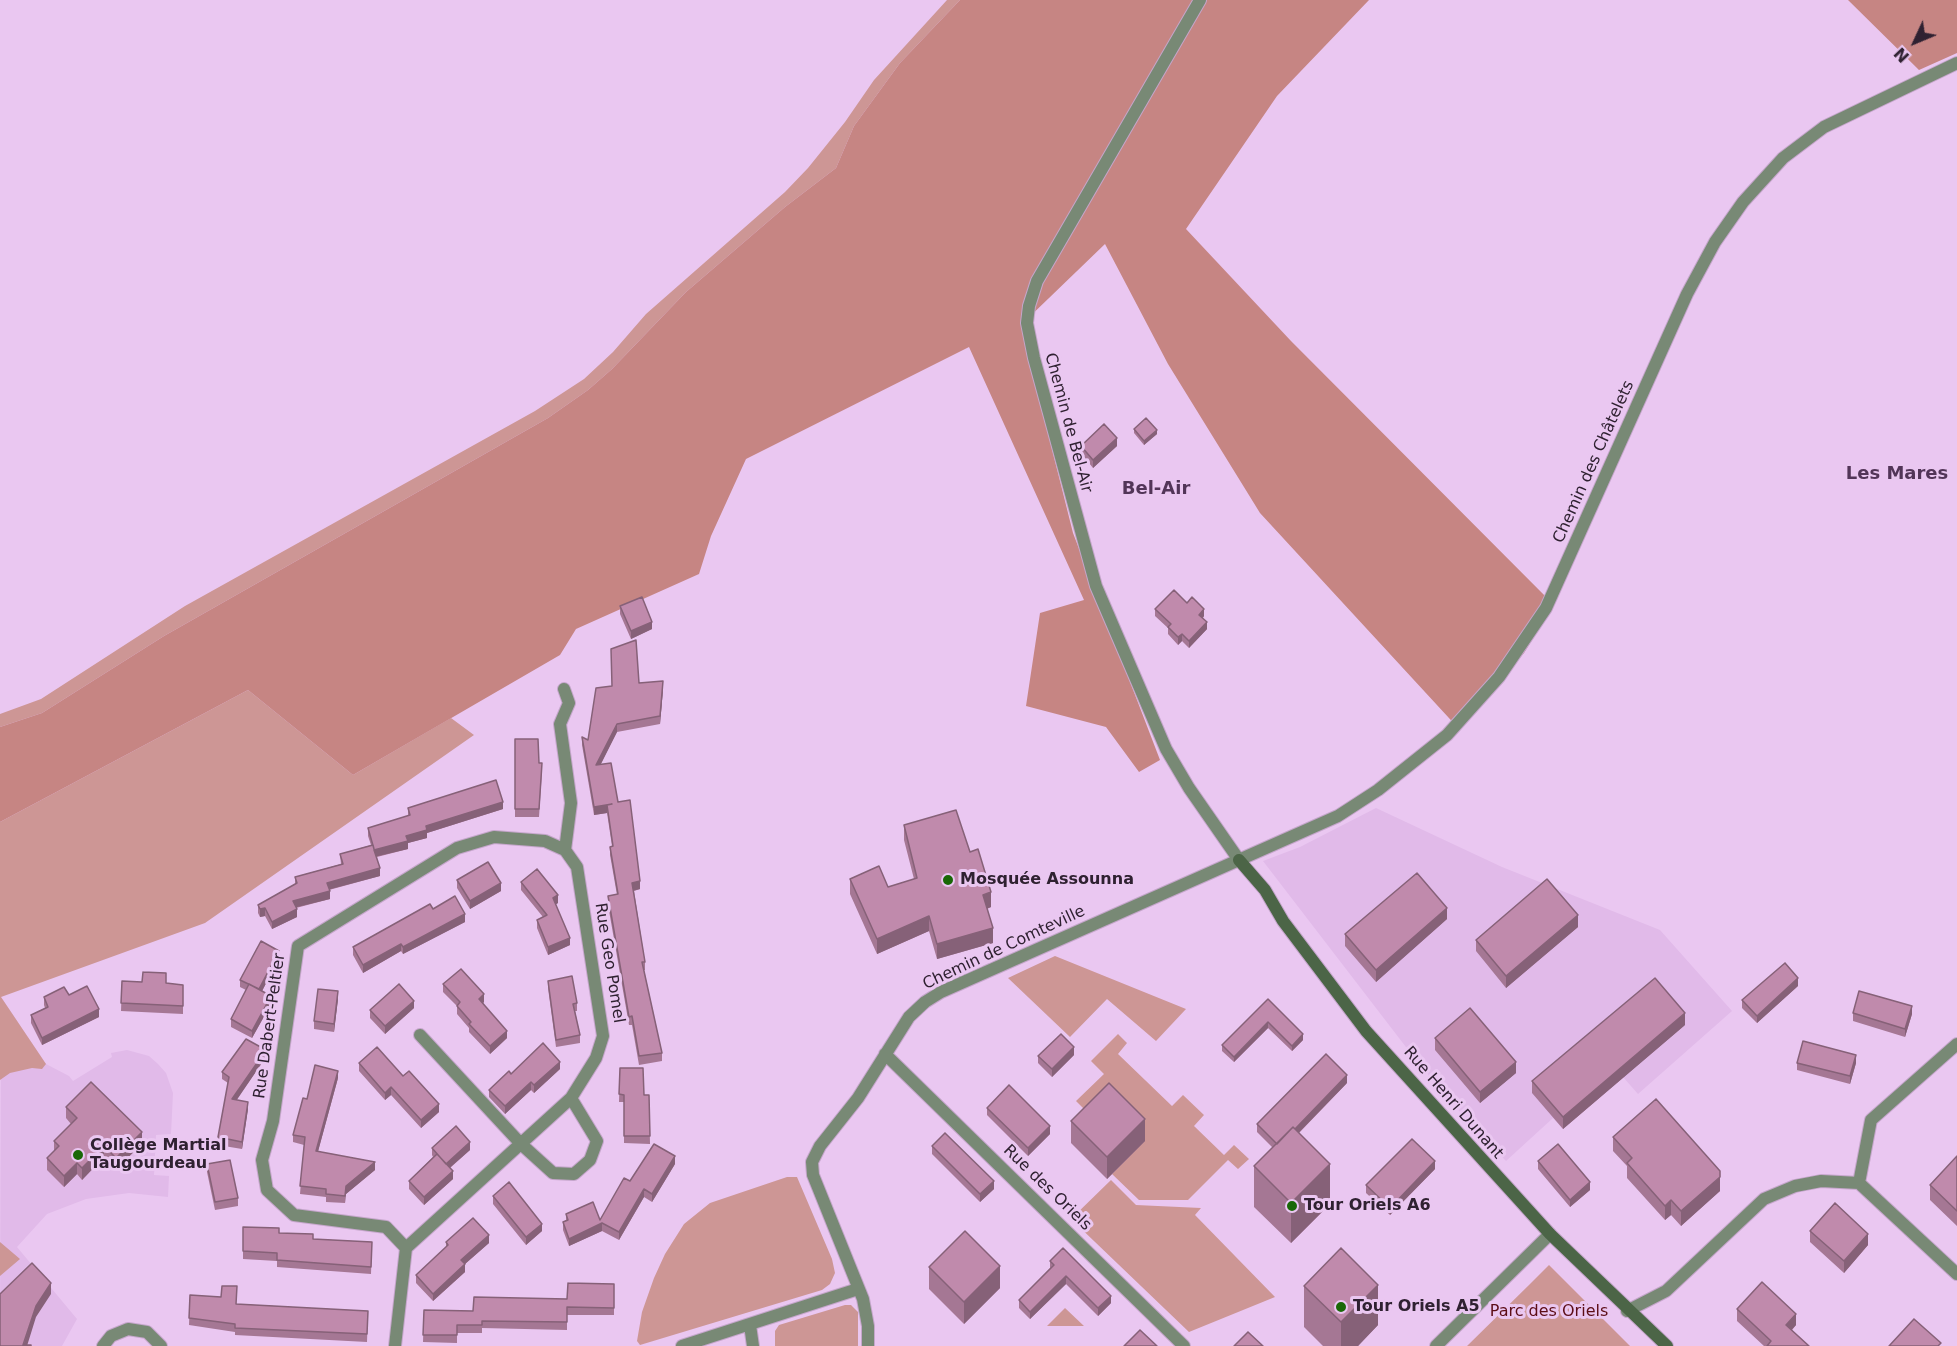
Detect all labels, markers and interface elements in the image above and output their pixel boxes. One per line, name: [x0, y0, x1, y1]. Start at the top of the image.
north arrow: [1885, 12, 1945, 72]
text: N: [1890, 43, 1913, 66]
street label: Chemin de Bel-Air: [1040, 351, 1096, 495]
street label: Chemin des Châtelets: [1549, 378, 1639, 546]
district label: Les Mares: [1846, 463, 1948, 485]
district label: Bel-Air: [1122, 478, 1190, 500]
place label: Mosquée Assounna: [960, 870, 1134, 890]
marker: Mosquée Assounna: [941, 873, 955, 887]
street label: Rue Geo Pomel: [590, 902, 628, 1024]
street label: Chemin de Comteville: [920, 902, 1088, 994]
street label: Rue Dabert-Peltier: [250, 952, 290, 1100]
street label: Rue Henri Dunant: [1399, 1043, 1507, 1163]
place label: Collège Martial Taugourdeau: [90, 1136, 226, 1174]
street label: Rue des Oriels: [999, 1141, 1095, 1235]
marker: Collège Martial Taugourdeau: [71, 1148, 85, 1162]
place label: Tour Oriels A6: [1304, 1196, 1431, 1216]
marker: Tour Oriels A6: [1285, 1199, 1299, 1213]
place label: Tour Oriels A5: [1353, 1297, 1480, 1317]
marker: Tour Oriels A5: [1334, 1300, 1348, 1314]
park label: Parc des Oriels: [1490, 1302, 1608, 1322]

